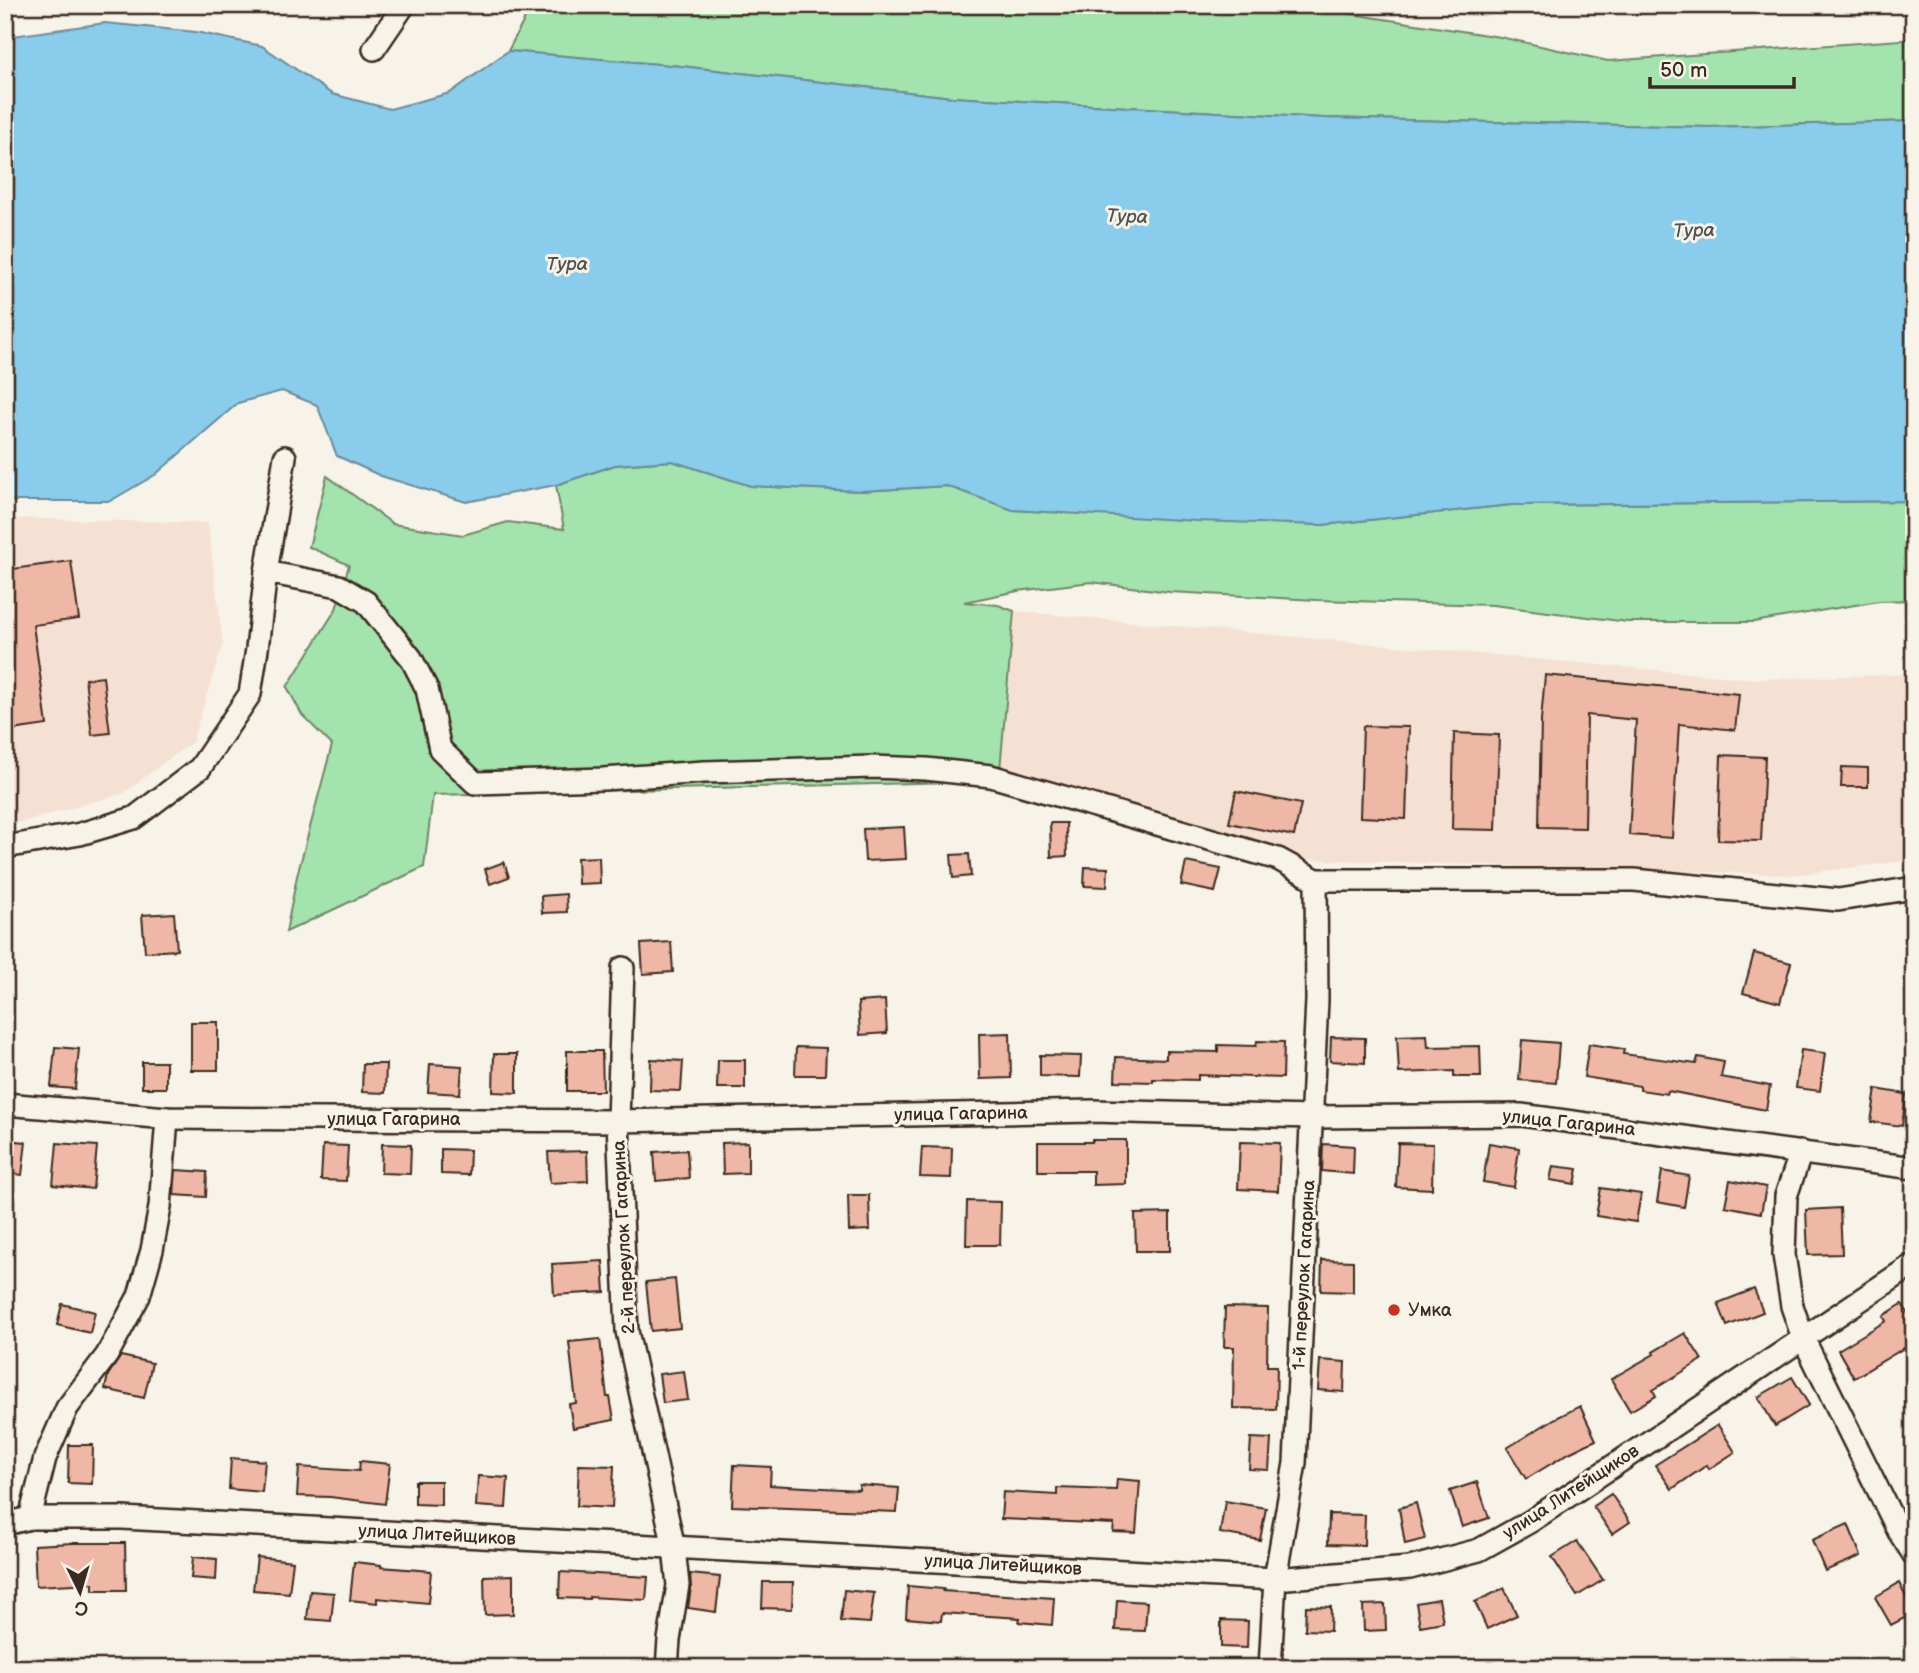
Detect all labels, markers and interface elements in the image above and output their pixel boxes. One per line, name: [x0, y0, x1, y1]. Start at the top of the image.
scale bar: [1650, 46, 1793, 90]
text: 50 m: [1660, 58, 1707, 83]
water label: Тура: [1106, 205, 1148, 229]
water label: Тура: [1673, 219, 1715, 243]
water label: Тура: [546, 253, 588, 276]
street label: улица Гагарина: [894, 1102, 1028, 1126]
street label: улица Гагарина: [1502, 1106, 1637, 1140]
street label: улица Гагарина: [327, 1109, 461, 1130]
street label: 2-й переулок Гагарина: [608, 1139, 640, 1334]
street label: 1-й переулок Гагарина: [1289, 1179, 1319, 1371]
place label: Умка: [1408, 1300, 1452, 1321]
marker: Умка: [1386, 1302, 1402, 1318]
street label: улица Литейщиков: [1499, 1440, 1643, 1544]
street label: улица Литейщиков: [358, 1520, 517, 1550]
street label: улица Литейщиков: [924, 1550, 1083, 1580]
north arrow: [46, 1558, 116, 1628]
text: С: [74, 1595, 89, 1619]

